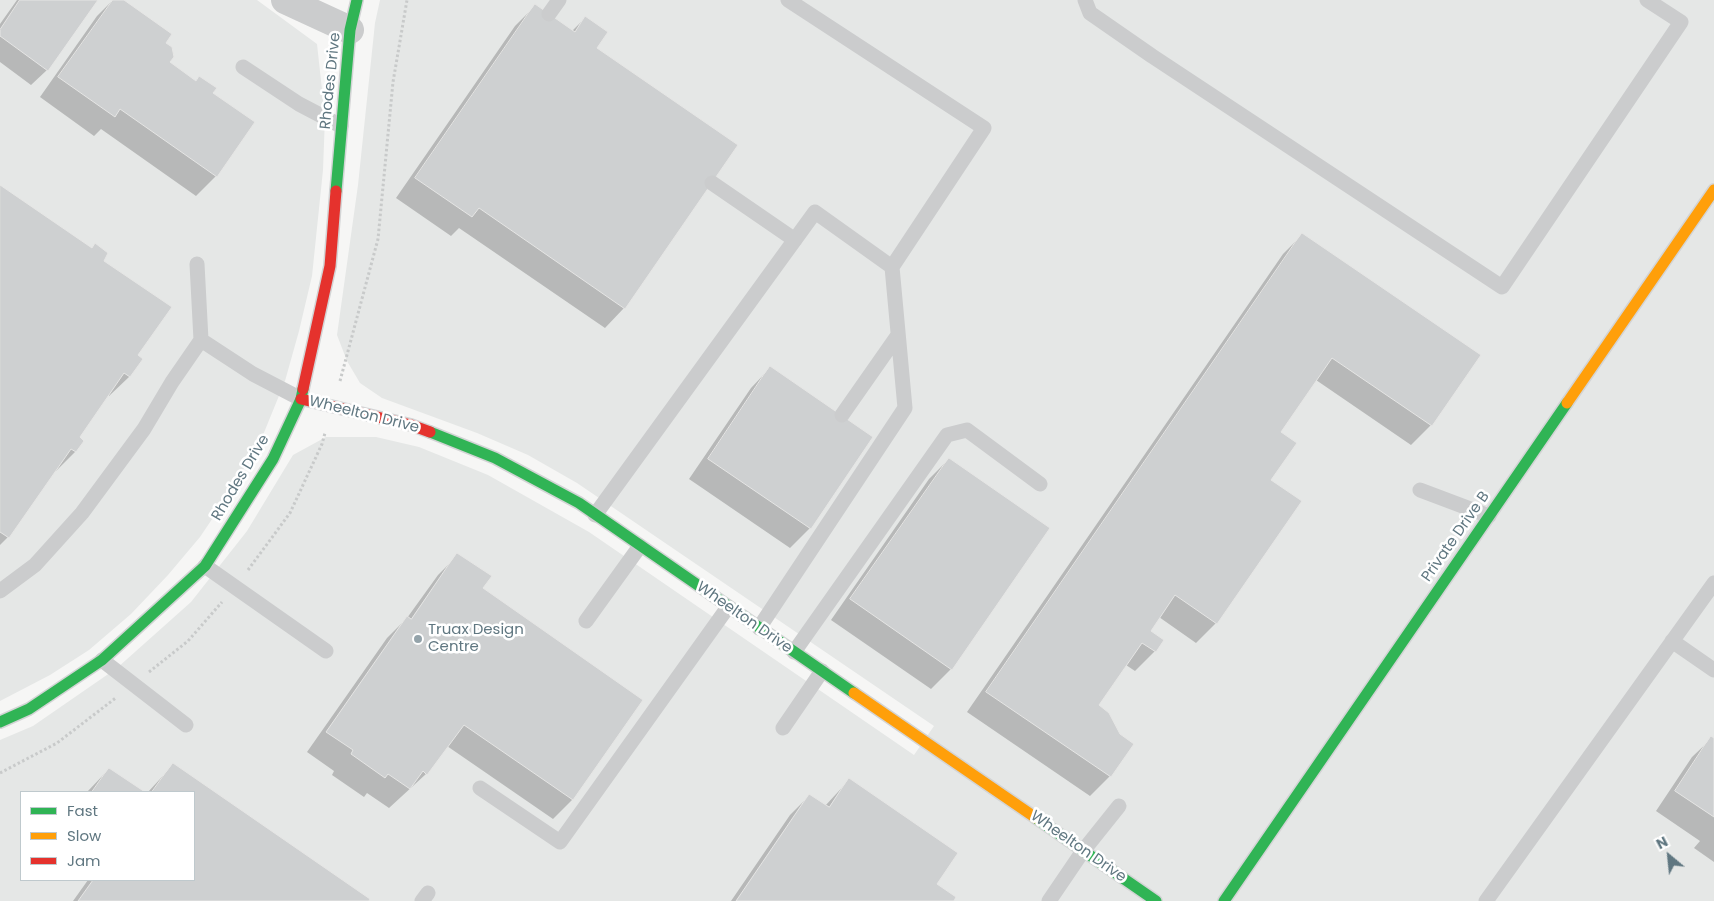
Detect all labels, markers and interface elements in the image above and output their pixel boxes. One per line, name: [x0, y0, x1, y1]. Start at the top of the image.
street label: Rhodes Drive: [317, 32, 345, 130]
street label: Wheelton Drive: [307, 393, 421, 437]
street label: Rhodes Drive: [208, 432, 274, 524]
street label: Private Drive B: [1418, 488, 1494, 586]
street label: Wheelton Drive: [693, 578, 795, 658]
place label: Truax Design Centre: [428, 621, 524, 656]
marker: Truax Design Centre: [412, 633, 424, 645]
legend: [20, 791, 195, 881]
text: Fast: [67, 800, 98, 821]
street label: Wheelton Drive: [1027, 807, 1129, 887]
text: Slow: [67, 825, 101, 846]
north arrow: [1644, 831, 1694, 881]
text: N: [1653, 831, 1671, 854]
text: Jam: [67, 850, 101, 871]

